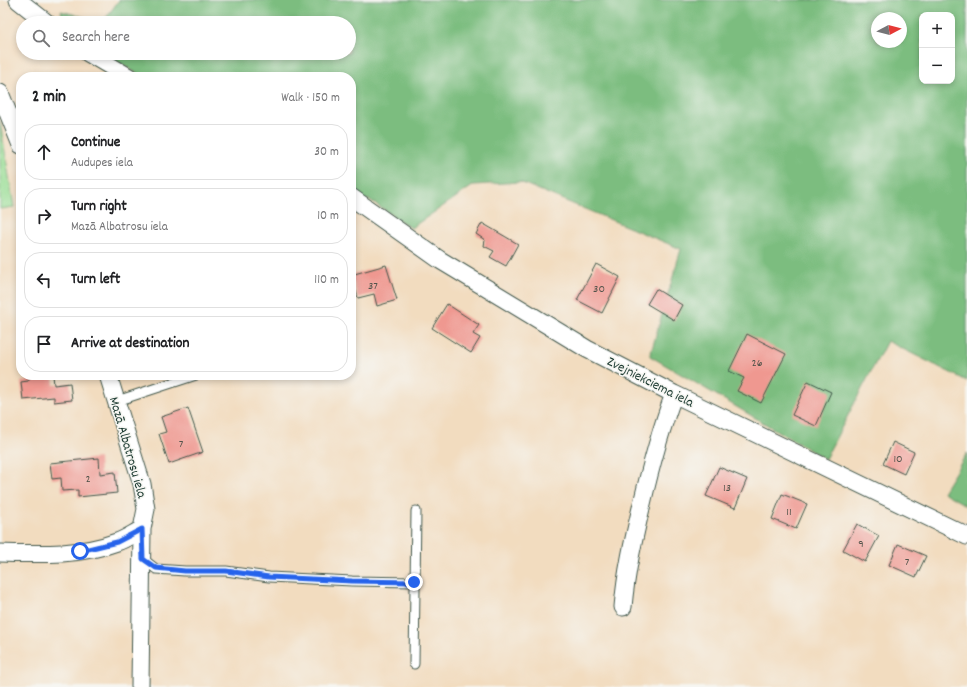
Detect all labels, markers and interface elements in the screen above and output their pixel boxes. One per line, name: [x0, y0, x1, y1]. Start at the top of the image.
north arrow: [871, 12, 907, 48]
map controls: [919, 12, 955, 84]
button: +: [919, 12, 955, 48]
search box: [16, 16, 356, 60]
icon: search: [30, 27, 52, 49]
text: Search here: [62, 27, 130, 49]
button: −: [919, 48, 955, 84]
text: 2 min: [32, 86, 66, 110]
text: Walk · 150 m: [281, 89, 340, 108]
text: Continue: [71, 132, 120, 154]
icon: ahead: [33, 141, 55, 163]
text: 30 m: [314, 143, 339, 162]
text: Audupes iela: [71, 154, 133, 173]
text: Turn right: [71, 196, 127, 218]
icon: right: [33, 205, 55, 227]
text: 10 m: [317, 207, 339, 226]
text: Mazā Albatrosu iela: [71, 218, 168, 237]
icon: left: [33, 269, 55, 291]
text: Turn left: [71, 269, 120, 291]
text: 110 m: [314, 271, 339, 290]
house number: 37: [368, 278, 378, 295]
house number: 30: [593, 281, 605, 298]
icon: arrive: [33, 333, 55, 355]
text: Arrive at destination: [71, 333, 189, 355]
street label: Zvejniekciema iela: [603, 352, 697, 413]
house number: 26: [751, 355, 763, 372]
street label: Mazā Albatrosu iela: [103, 395, 151, 501]
house number: 7: [179, 436, 184, 453]
house number: 10: [893, 451, 903, 468]
house number: 2: [85, 471, 91, 488]
house number: 13: [723, 480, 731, 497]
house number: 11: [786, 504, 792, 521]
house number: 9: [858, 536, 864, 553]
route start: [71, 542, 89, 560]
house number: 7: [905, 554, 910, 571]
route end: [405, 573, 423, 591]

